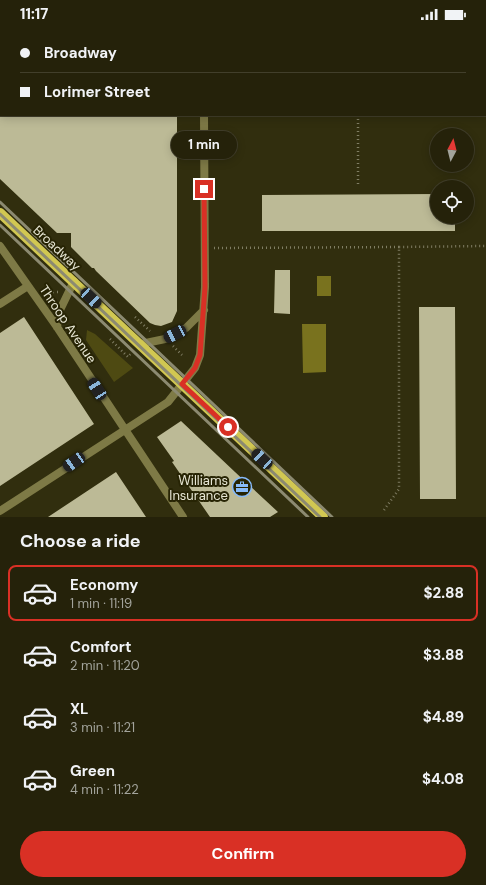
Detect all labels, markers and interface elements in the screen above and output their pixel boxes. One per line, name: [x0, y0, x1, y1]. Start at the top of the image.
text: 11:17: [20, 4, 48, 24]
text: Broadway: [44, 43, 117, 63]
text: Lorimer Street: [44, 82, 150, 102]
north arrow: [430, 128, 474, 172]
map controls: [430, 128, 474, 224]
callout: 1 min: [171, 131, 237, 159]
text: 1 min: [188, 136, 220, 153]
route end: [195, 180, 213, 198]
button: locate: [430, 180, 474, 224]
street label: Broadway: [30, 222, 84, 274]
street label: Throop Avenue: [36, 282, 100, 366]
car: [78, 285, 104, 311]
car: [162, 323, 188, 345]
car: [85, 376, 109, 402]
route start: [219, 418, 237, 436]
car: [249, 446, 275, 472]
car: [61, 450, 87, 474]
place label: Williams Insurance: [169, 472, 228, 504]
office icon: Williams Insurance: [231, 476, 253, 498]
text: Choose a ride: [20, 529, 141, 553]
icon: car: [22, 575, 58, 611]
text: Economy: [70, 575, 138, 595]
text: $2.88: [424, 583, 464, 603]
text: 1 min · 11:19: [70, 595, 132, 612]
icon: car: [22, 637, 58, 673]
text: Comfort: [70, 637, 131, 657]
text: $3.88: [423, 645, 464, 665]
text: 2 min · 11:20: [70, 657, 140, 674]
icon: car: [22, 699, 58, 735]
text: XL: [70, 699, 88, 719]
text: $4.89: [423, 707, 464, 727]
text: 3 min · 11:21: [70, 719, 135, 736]
icon: car: [22, 761, 58, 797]
text: Green: [70, 761, 115, 781]
text: $4.08: [422, 769, 464, 789]
text: 4 min · 11:22: [70, 781, 139, 798]
button: Confirm: [20, 831, 466, 877]

